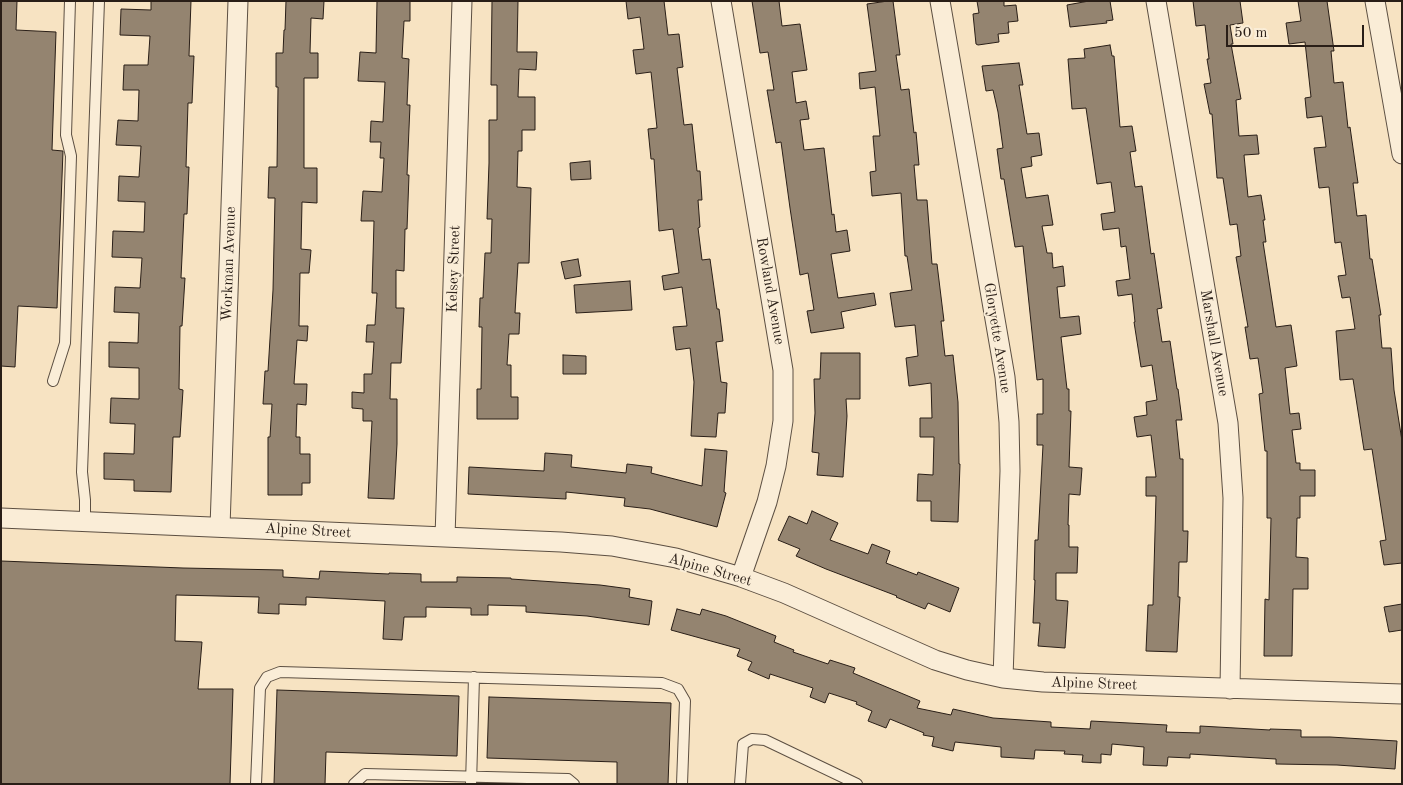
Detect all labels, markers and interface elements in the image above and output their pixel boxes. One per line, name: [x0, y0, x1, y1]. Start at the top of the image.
scale bar: [1228, 15, 1366, 47]
text: 50 m: [1234, 26, 1268, 41]
street label: Workman Avenue: [218, 206, 240, 322]
street label: Kelsey Street: [443, 225, 465, 313]
street label: Rowland Avenue: [752, 236, 788, 346]
street label: Gloryette Avenue: [979, 281, 1015, 395]
street label: Marshall Avenue: [1196, 288, 1232, 398]
street label: Alpine Street: [264, 520, 352, 542]
street label: Alpine Street: [666, 549, 754, 591]
street label: Alpine Street: [1051, 673, 1137, 695]

